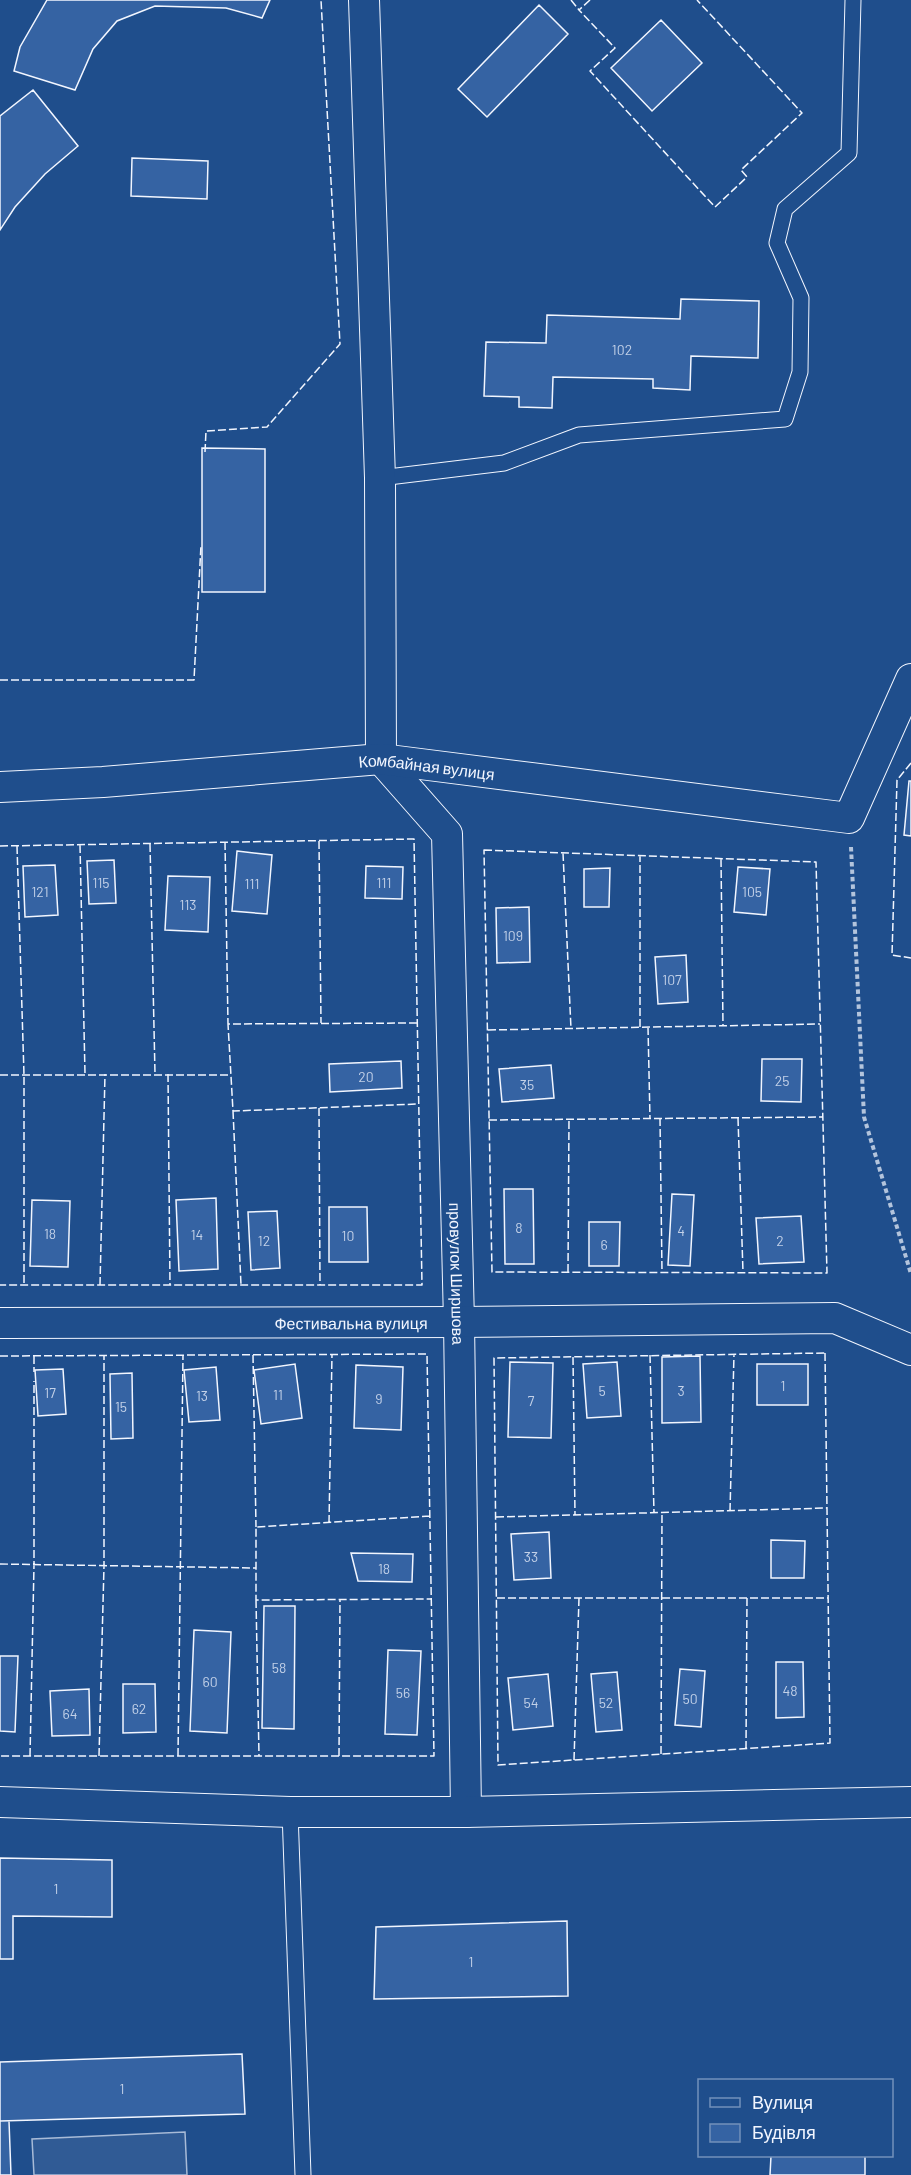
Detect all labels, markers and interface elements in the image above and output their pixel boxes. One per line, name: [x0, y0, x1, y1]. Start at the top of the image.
house number: 102: [612, 341, 632, 358]
street label: Комбайная вулиця: [358, 749, 496, 783]
house number: 115: [92, 874, 110, 891]
house number: 111: [377, 874, 391, 891]
house number: 111: [245, 875, 259, 892]
house number: 121: [31, 883, 49, 900]
house number: 105: [742, 883, 762, 900]
house number: 113: [179, 896, 197, 913]
house number: 109: [503, 927, 523, 944]
house number: 107: [662, 971, 682, 988]
house number: 20: [358, 1068, 374, 1085]
house number: 25: [775, 1072, 789, 1089]
house number: 35: [520, 1076, 534, 1093]
street label: провулок Ширшова: [447, 1202, 469, 1345]
house number: 8: [515, 1219, 523, 1236]
house number: 4: [677, 1222, 685, 1239]
house number: 18: [44, 1225, 56, 1242]
house number: 14: [191, 1226, 203, 1243]
house number: 10: [342, 1227, 354, 1244]
house number: 12: [258, 1232, 270, 1249]
house number: 2: [776, 1232, 784, 1249]
house number: 6: [600, 1236, 608, 1253]
street label: Фестивальна вулиця: [274, 1313, 428, 1332]
house number: 1: [781, 1377, 785, 1394]
house number: 5: [598, 1382, 606, 1399]
house number: 3: [677, 1382, 685, 1399]
house number: 17: [44, 1384, 56, 1401]
house number: 11: [273, 1386, 283, 1403]
house number: 13: [196, 1387, 208, 1404]
house number: 9: [375, 1390, 383, 1407]
house number: 7: [528, 1392, 535, 1409]
house number: 15: [115, 1398, 127, 1415]
house number: 33: [524, 1548, 538, 1565]
house number: 18: [378, 1560, 390, 1577]
house number: 58: [272, 1659, 286, 1676]
house number: 60: [202, 1673, 218, 1690]
house number: 48: [782, 1682, 798, 1699]
house number: 56: [396, 1684, 410, 1701]
house number: 50: [682, 1690, 698, 1707]
house number: 54: [524, 1694, 538, 1711]
house number: 52: [599, 1694, 613, 1711]
house number: 62: [132, 1700, 146, 1717]
house number: 64: [63, 1705, 77, 1722]
house number: 1: [54, 1880, 58, 1897]
house number: 1: [469, 1953, 473, 1970]
legend: [698, 2079, 893, 2157]
house number: 1: [120, 2080, 124, 2097]
text: Вулиця: [752, 2091, 813, 2113]
text: Будівля: [752, 2121, 816, 2143]

